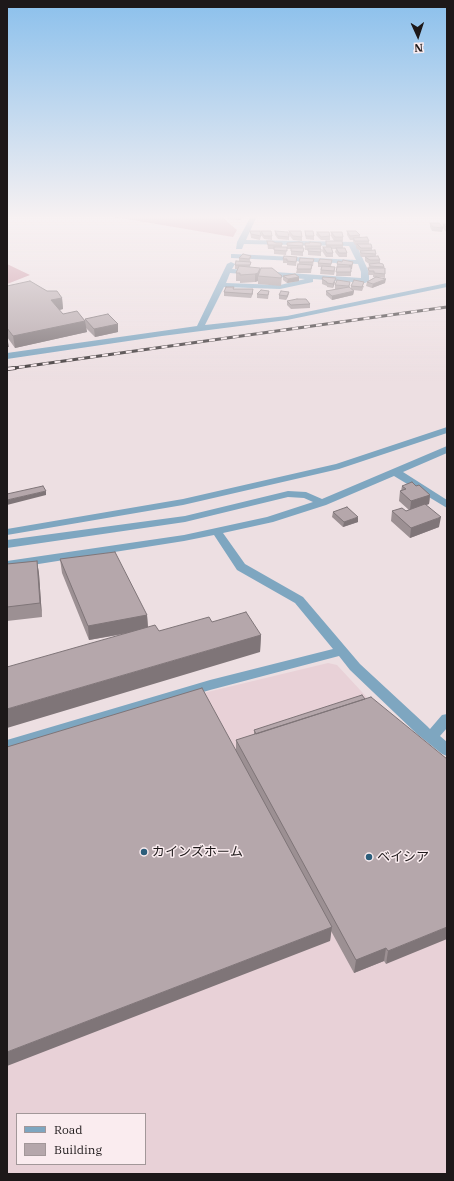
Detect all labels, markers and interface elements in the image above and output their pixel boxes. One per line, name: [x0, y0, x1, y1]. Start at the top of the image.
north arrow: [398, 16, 438, 56]
text: N: [414, 41, 423, 55]
place label: カインズホーム: [152, 844, 243, 860]
marker: カインズホーム: [139, 847, 149, 857]
place label: ベイシア: [377, 849, 429, 865]
marker: ベイシア: [364, 852, 374, 862]
legend: [16, 1113, 146, 1165]
text: Road: [54, 1122, 83, 1137]
text: Building: [54, 1142, 102, 1157]

